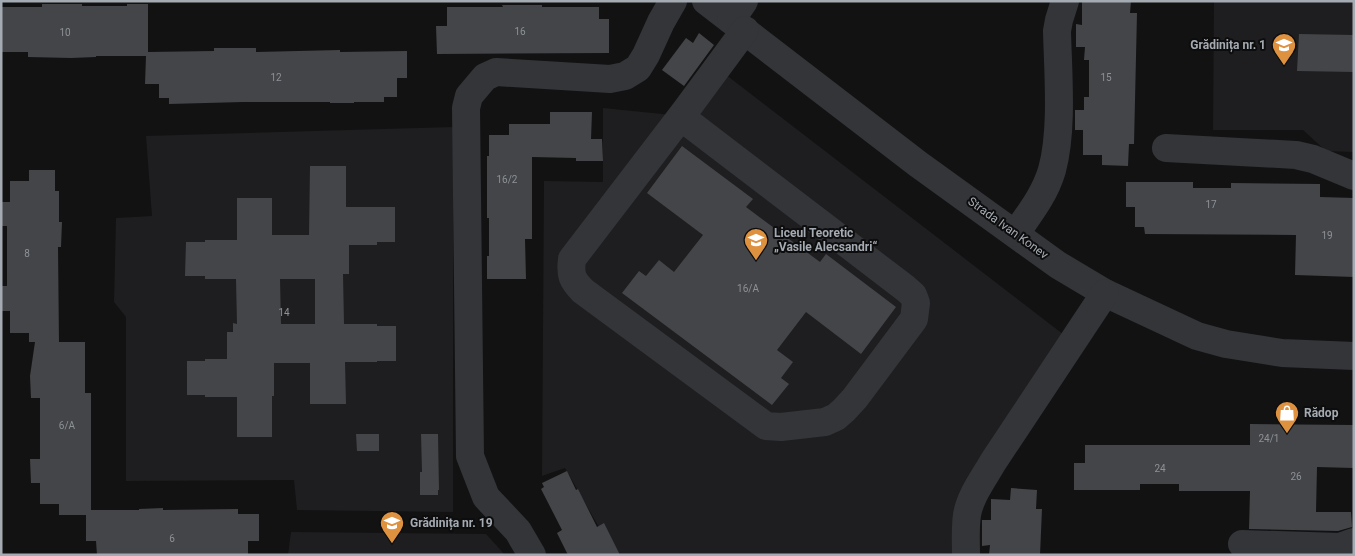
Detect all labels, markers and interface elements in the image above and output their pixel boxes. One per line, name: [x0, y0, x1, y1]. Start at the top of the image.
house number: 16: [514, 26, 526, 37]
house number: 10: [59, 27, 71, 38]
school or university icon: Grădinița nr. 1: [1271, 32, 1297, 66]
place label: Grădinița nr. 1: [1190, 38, 1266, 53]
house number: 12: [270, 72, 282, 83]
house number: 15: [1100, 72, 1112, 83]
house number: 16/2: [497, 174, 518, 185]
street label: Strada Ivan Konev: [965, 194, 1051, 262]
house number: 17: [1205, 199, 1217, 210]
place label: Liceul Teoretic „Vasile Alecsandri“: [774, 226, 877, 254]
school or university icon: Liceul Teoretic „Vasile Alecsandri“: [743, 227, 769, 261]
house number: 19: [1321, 230, 1333, 241]
house number: 8: [24, 248, 30, 259]
house number: 16/A: [737, 283, 759, 294]
house number: 14: [278, 307, 290, 318]
shop icon: Rădop: [1274, 400, 1300, 434]
place label: Rădop: [1304, 406, 1339, 420]
house number: 6/A: [59, 420, 76, 431]
house number: 24/1: [1259, 433, 1280, 444]
house number: 24: [1154, 463, 1166, 474]
house number: 26: [1290, 471, 1302, 482]
school or university icon: Grădinița nr. 19: [379, 510, 405, 544]
place label: Grădinița nr. 19: [410, 516, 493, 531]
house number: 6: [169, 533, 175, 544]

